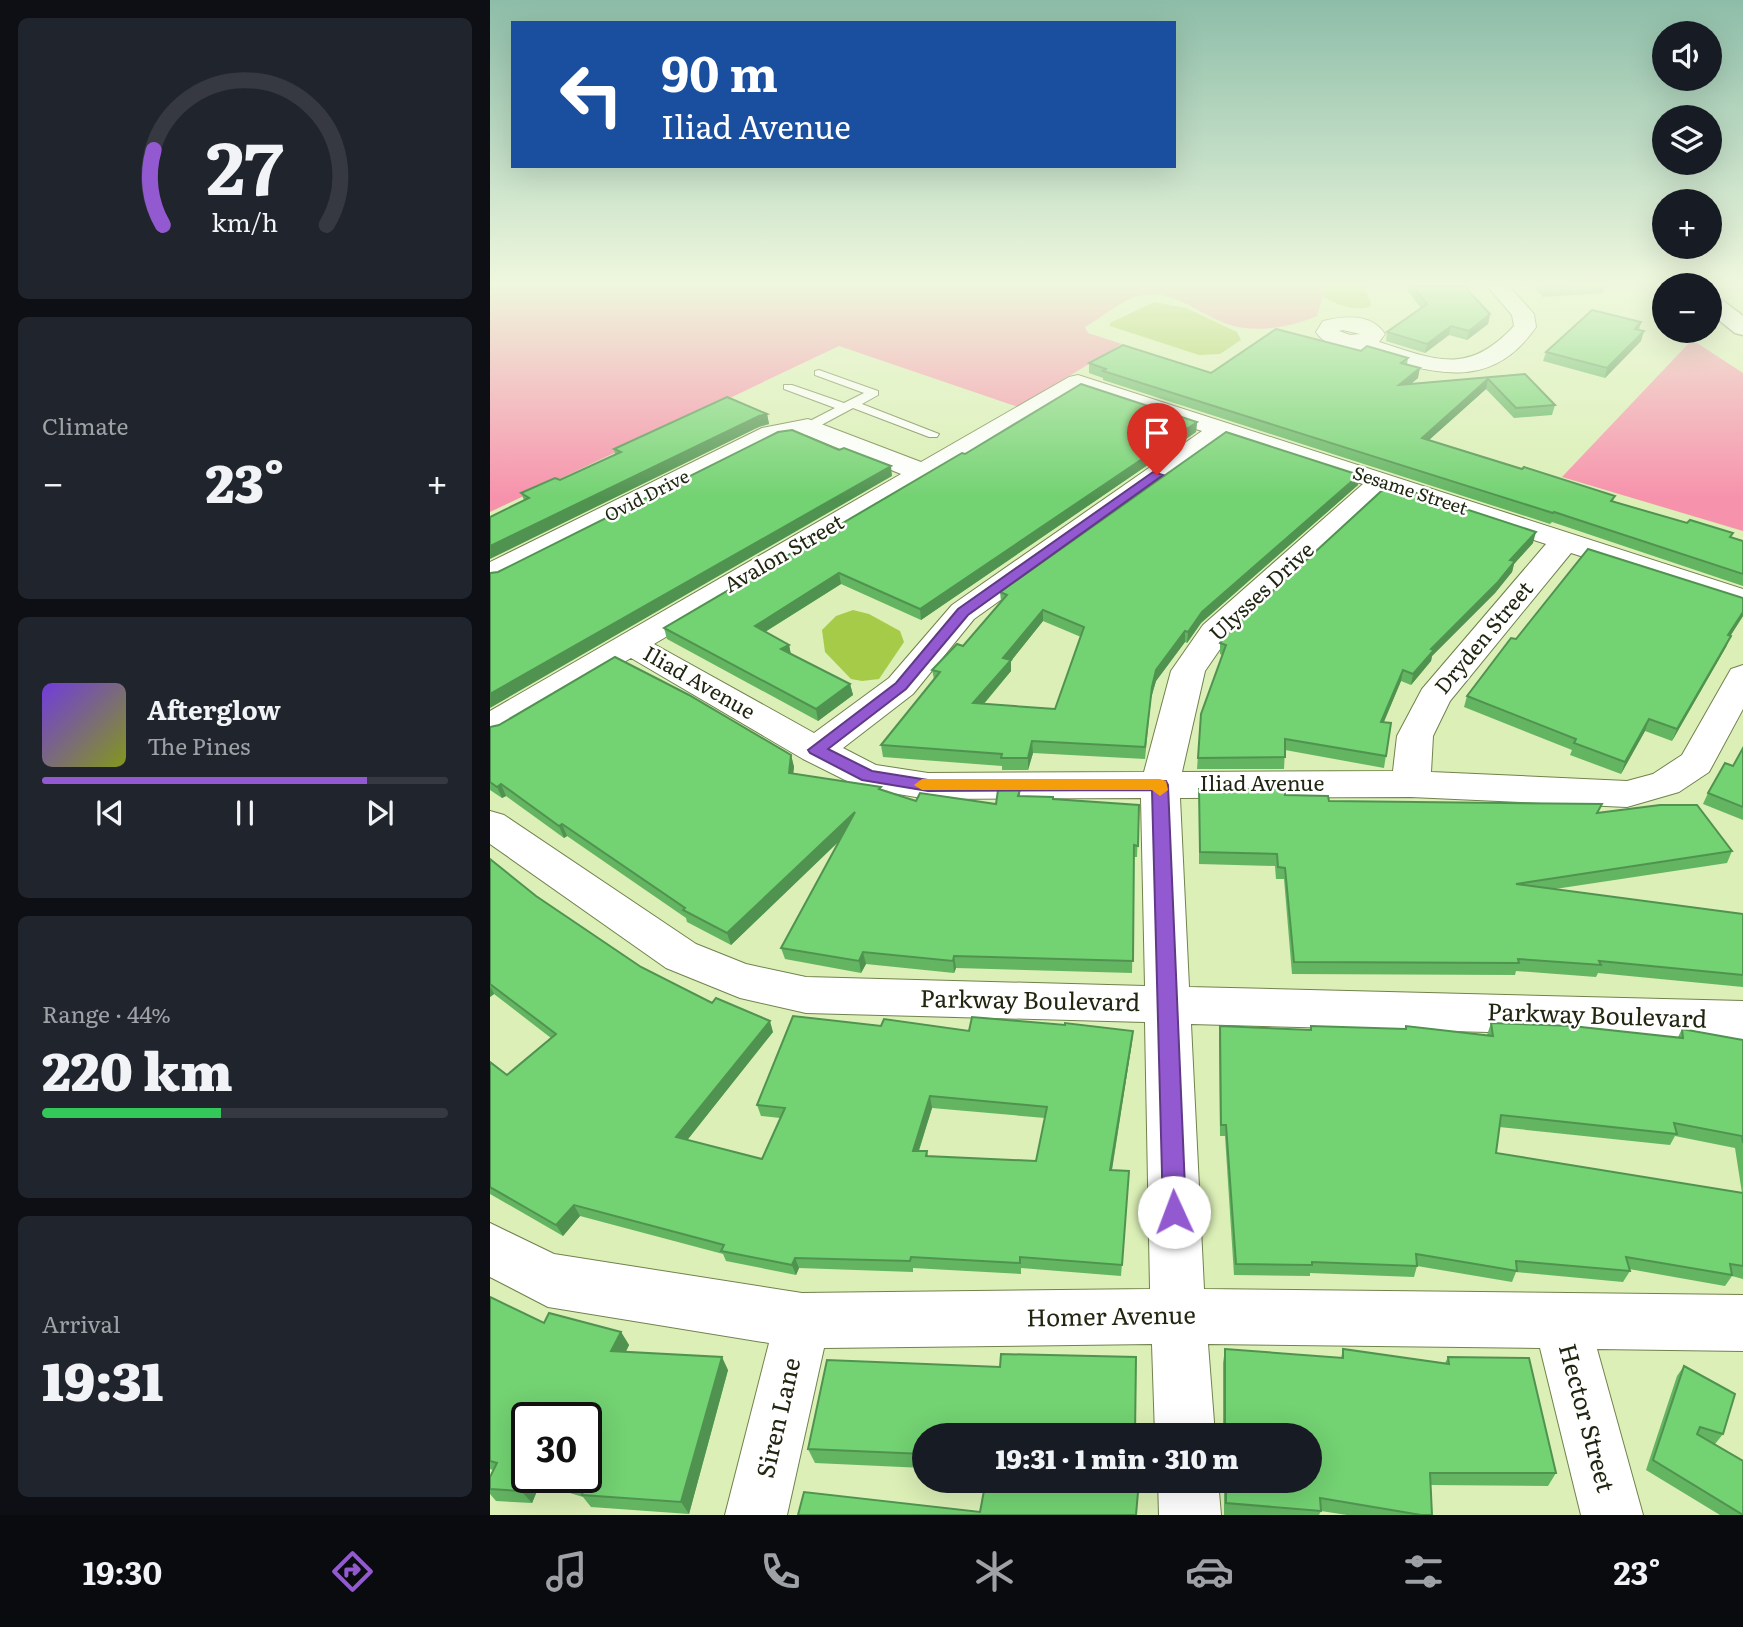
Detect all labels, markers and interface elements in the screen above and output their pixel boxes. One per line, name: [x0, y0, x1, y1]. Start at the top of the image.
map controls: [1652, 21, 1722, 343]
button: sound: [1652, 21, 1722, 91]
text: 90 m: [661, 34, 778, 107]
icon: left: [546, 49, 637, 140]
text: Iliad Avenue: [661, 101, 851, 149]
button: layers: [1652, 105, 1722, 175]
text: 27: [206, 109, 284, 217]
button: +: [1652, 189, 1722, 259]
text: km/h: [212, 203, 278, 240]
button: −: [1652, 273, 1722, 343]
pin: [1127, 403, 1187, 475]
text: Climate: [42, 408, 128, 442]
icon: arrive: [1138, 414, 1176, 452]
text: 23°: [206, 442, 285, 519]
text: −: [42, 452, 64, 509]
text: +: [426, 452, 448, 509]
street label: Sesame Street: [1350, 458, 1472, 521]
street label: Ovid Drive: [599, 462, 693, 528]
street label: Avalon Street: [717, 505, 849, 599]
street label: Ulysses Drive: [1201, 533, 1320, 647]
street label: Dryden Street: [1425, 573, 1539, 700]
street label: Iliad Avenue: [639, 636, 762, 725]
text: Afterglow: [147, 689, 281, 728]
text: The Pines: [147, 728, 250, 762]
street label: Iliad Avenue: [1200, 766, 1324, 797]
icon: previous: [91, 794, 129, 832]
icon: pause: [226, 794, 264, 832]
icon: next: [361, 794, 399, 832]
street label: Parkway Boulevard: [920, 979, 1141, 1018]
street label: Parkway Boulevard: [1486, 992, 1708, 1035]
text: Range · 44%: [42, 996, 171, 1030]
text: 220 km: [42, 1030, 233, 1107]
position arrow: [1137, 1175, 1211, 1249]
street label: Homer Avenue: [1026, 1296, 1196, 1333]
text: Arrival: [42, 1306, 121, 1340]
street label: Hector Street: [1552, 1339, 1625, 1496]
text: 19:31: [42, 1340, 163, 1417]
street label: Siren Lane: [746, 1354, 807, 1481]
speed limit sign: 30: [511, 1402, 602, 1493]
text: 19:31 · 1 min · 310 m: [995, 1438, 1239, 1477]
text: 19:30: [83, 1547, 162, 1595]
icon: directions: [328, 1547, 377, 1596]
icon: music: [542, 1547, 591, 1596]
icon: phone: [756, 1547, 805, 1596]
icon: climate: [970, 1547, 1019, 1596]
icon: car: [1185, 1547, 1234, 1596]
icon: filters: [1399, 1547, 1448, 1596]
text: 23°: [1613, 1547, 1660, 1595]

